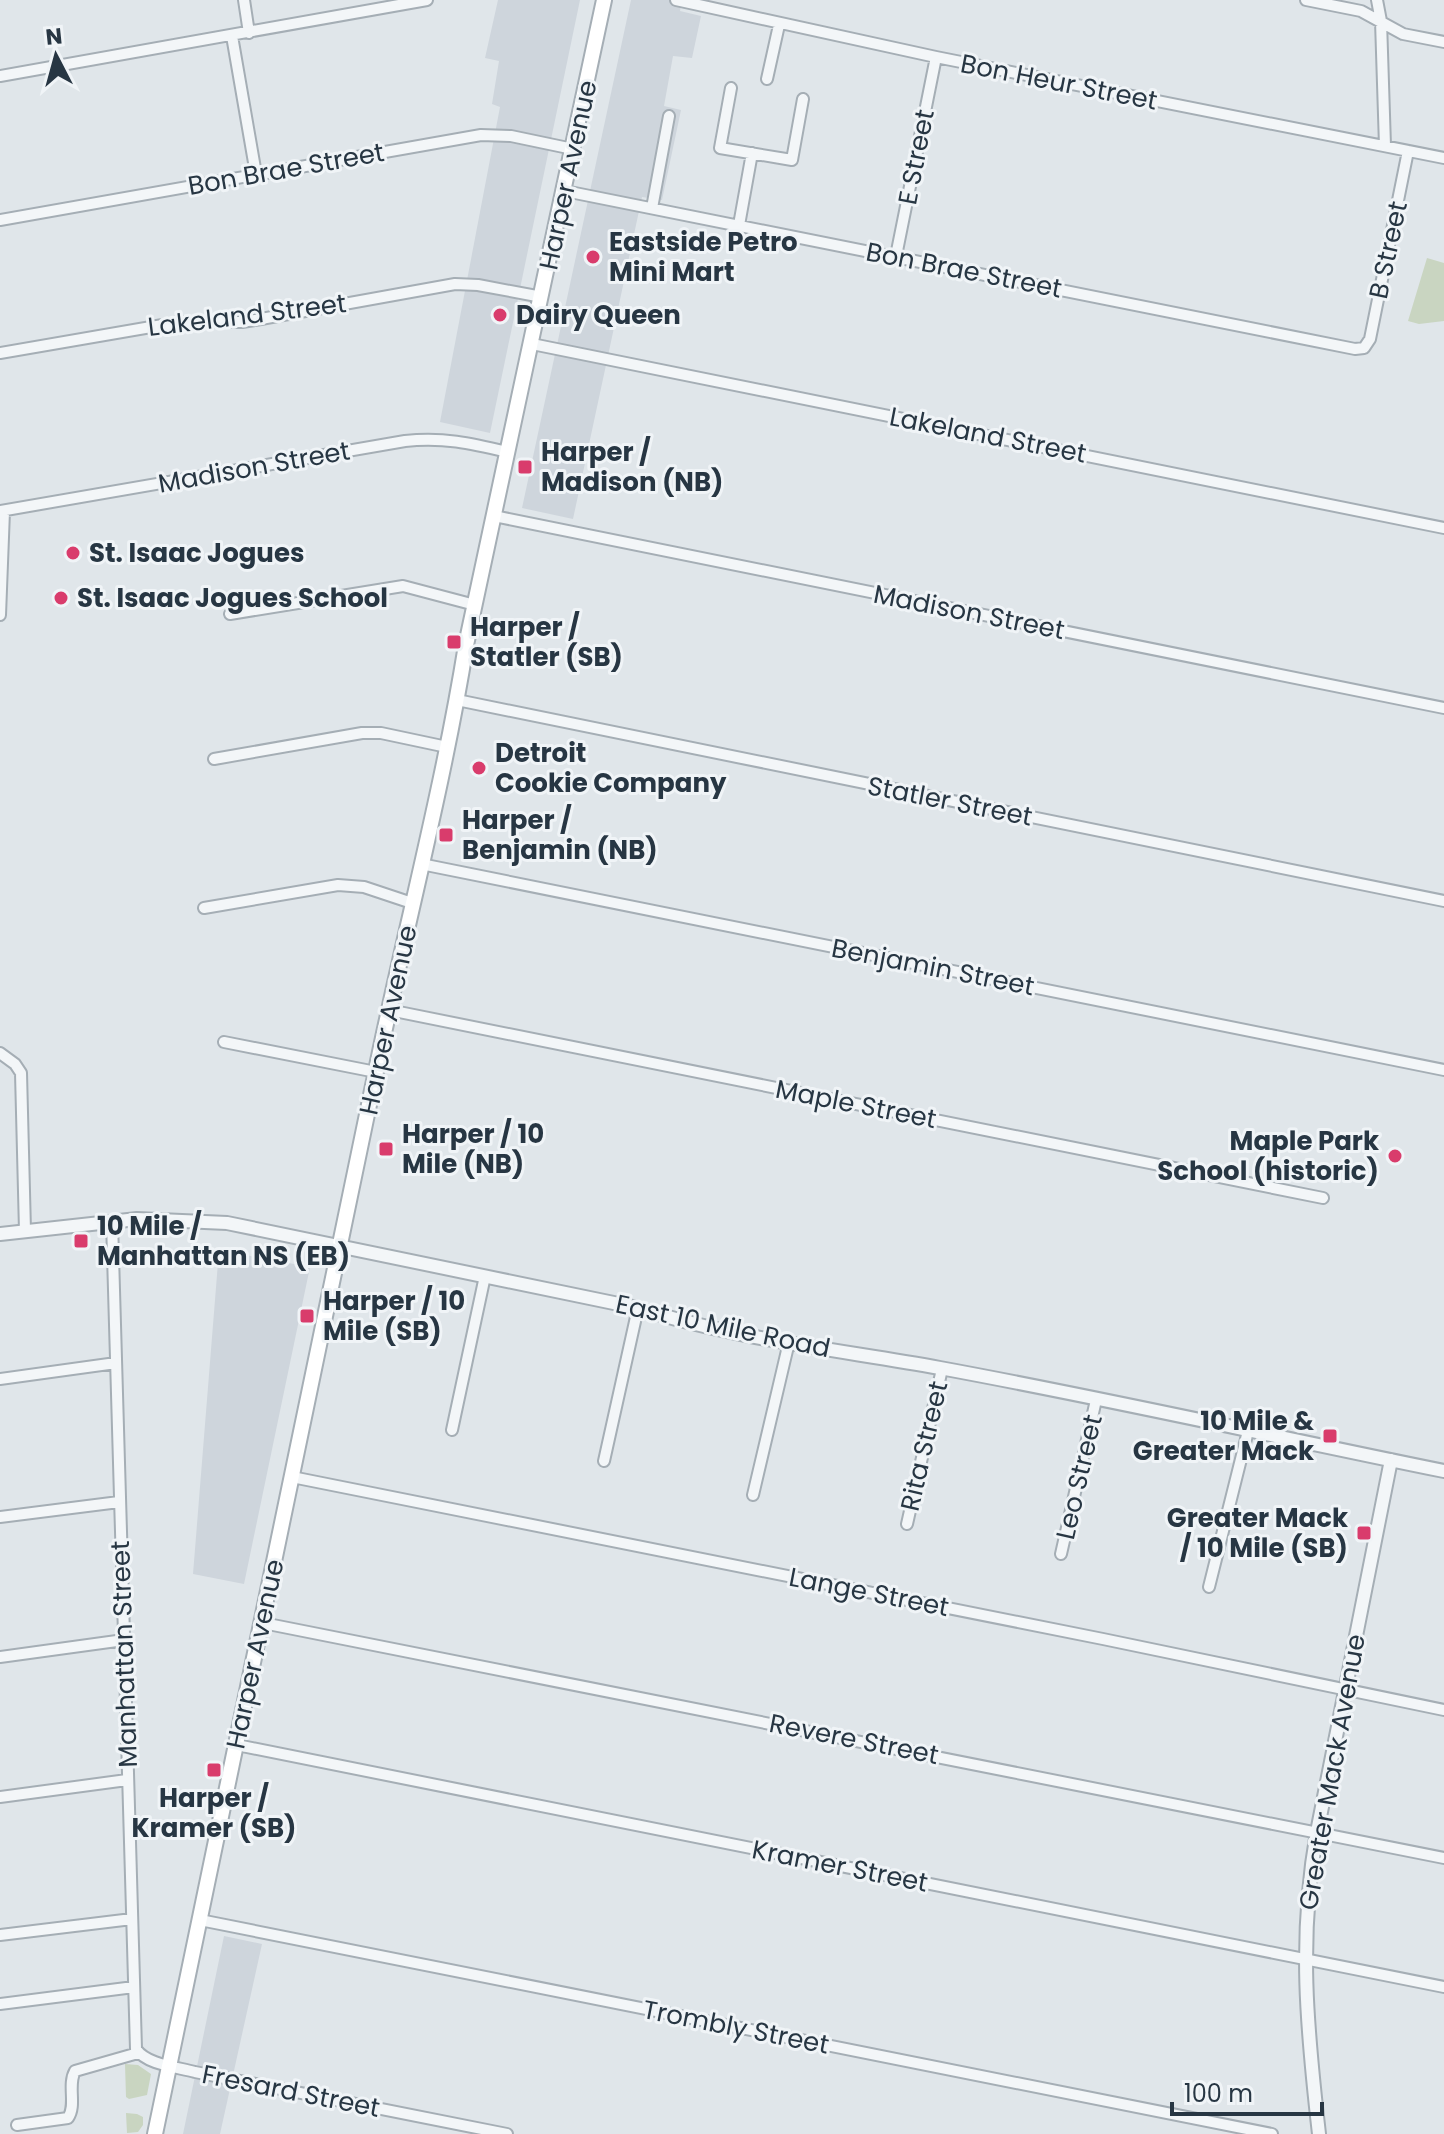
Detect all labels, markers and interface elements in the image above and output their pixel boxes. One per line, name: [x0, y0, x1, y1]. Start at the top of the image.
north arrow: [16, 16, 96, 96]
text: N: [44, 20, 64, 53]
street label: Bon Heur Street: [958, 45, 1160, 119]
street label: Harper Avenue: [530, 77, 606, 273]
street label: E Street: [889, 106, 943, 208]
street label: Bon Brae Street: [185, 134, 387, 204]
street label: B Street: [1360, 198, 1416, 302]
place label: Eastside Petro Mini Mart: [609, 224, 798, 290]
street label: Bon Brae Street: [863, 233, 1065, 307]
marker: Eastside Petro Mini Mart: [584, 248, 602, 266]
street label: Lakeland Street: [146, 285, 348, 345]
place label: Dairy Queen: [516, 297, 681, 333]
marker: Dairy Queen: [491, 306, 509, 324]
street label: Lakeland Street: [887, 398, 1089, 472]
street label: Madison Street: [155, 432, 353, 502]
place label: Harper / Madison (NB): [541, 434, 723, 500]
marker: Harper / Madison (NB): [516, 458, 534, 476]
place label: St. Isaac Jogues: [89, 535, 304, 571]
marker: St. Isaac Jogues: [64, 544, 82, 562]
street label: Madison Street: [870, 576, 1068, 648]
place label: St. Isaac Jogues School: [77, 580, 388, 616]
marker: St. Isaac Jogues School: [52, 589, 70, 607]
place label: Harper / Statler (SB): [470, 609, 623, 675]
marker: Harper / Statler (SB): [445, 633, 463, 651]
place label: Detroit Cookie Company: [495, 735, 727, 801]
marker: Detroit Cookie Company: [470, 759, 488, 777]
street label: Statler Street: [865, 767, 1035, 835]
place label: Harper / Benjamin (NB): [462, 802, 658, 868]
marker: Harper / Benjamin (NB): [437, 826, 455, 844]
street label: Harper Avenue: [350, 922, 426, 1118]
street label: Benjamin Street: [829, 930, 1037, 1004]
street label: Maple Street: [773, 1071, 939, 1137]
place label: Harper / 10 Mile (NB): [402, 1116, 544, 1182]
place label: Maple Park School (historic): [1157, 1123, 1379, 1189]
marker: Harper / 10 Mile (NB): [377, 1140, 395, 1158]
marker: Maple Park School (historic): [1386, 1147, 1404, 1165]
place label: 10 Mile / Manhattan NS (EB): [97, 1208, 350, 1274]
marker: 10 Mile / Manhattan NS (EB): [72, 1232, 90, 1250]
place label: Harper / 10 Mile (SB): [323, 1283, 465, 1349]
street label: East 10 Mile Road: [612, 1286, 834, 1366]
marker: Harper / 10 Mile (SB): [298, 1307, 316, 1325]
street label: Rita Street: [892, 1377, 956, 1515]
place label: 10 Mile & Greater Mack: [1133, 1403, 1314, 1469]
street label: Leo Street: [1047, 1411, 1111, 1543]
marker: 10 Mile & Greater Mack: [1321, 1427, 1339, 1445]
place label: Greater Mack / 10 Mile (SB): [1167, 1500, 1348, 1566]
marker: Greater Mack / 10 Mile (SB): [1355, 1524, 1373, 1542]
street label: Manhattan Street: [102, 1540, 146, 1768]
street label: Harper Avenue: [217, 1556, 293, 1752]
street label: Lange Street: [786, 1559, 952, 1625]
street label: Greater Mack Avenue: [1290, 1631, 1374, 1913]
street label: Revere Street: [766, 1705, 942, 1773]
marker: Harper / Kramer (SB): [205, 1761, 223, 1779]
place label: Harper / Kramer (SB): [131, 1780, 297, 1846]
street label: Kramer Street: [749, 1831, 931, 1901]
street label: Trombly Street: [640, 1991, 832, 2063]
street label: Fresard Street: [199, 2056, 383, 2126]
scale bar: [1172, 2066, 1322, 2116]
text: 100 m: [1184, 2077, 1253, 2110]

